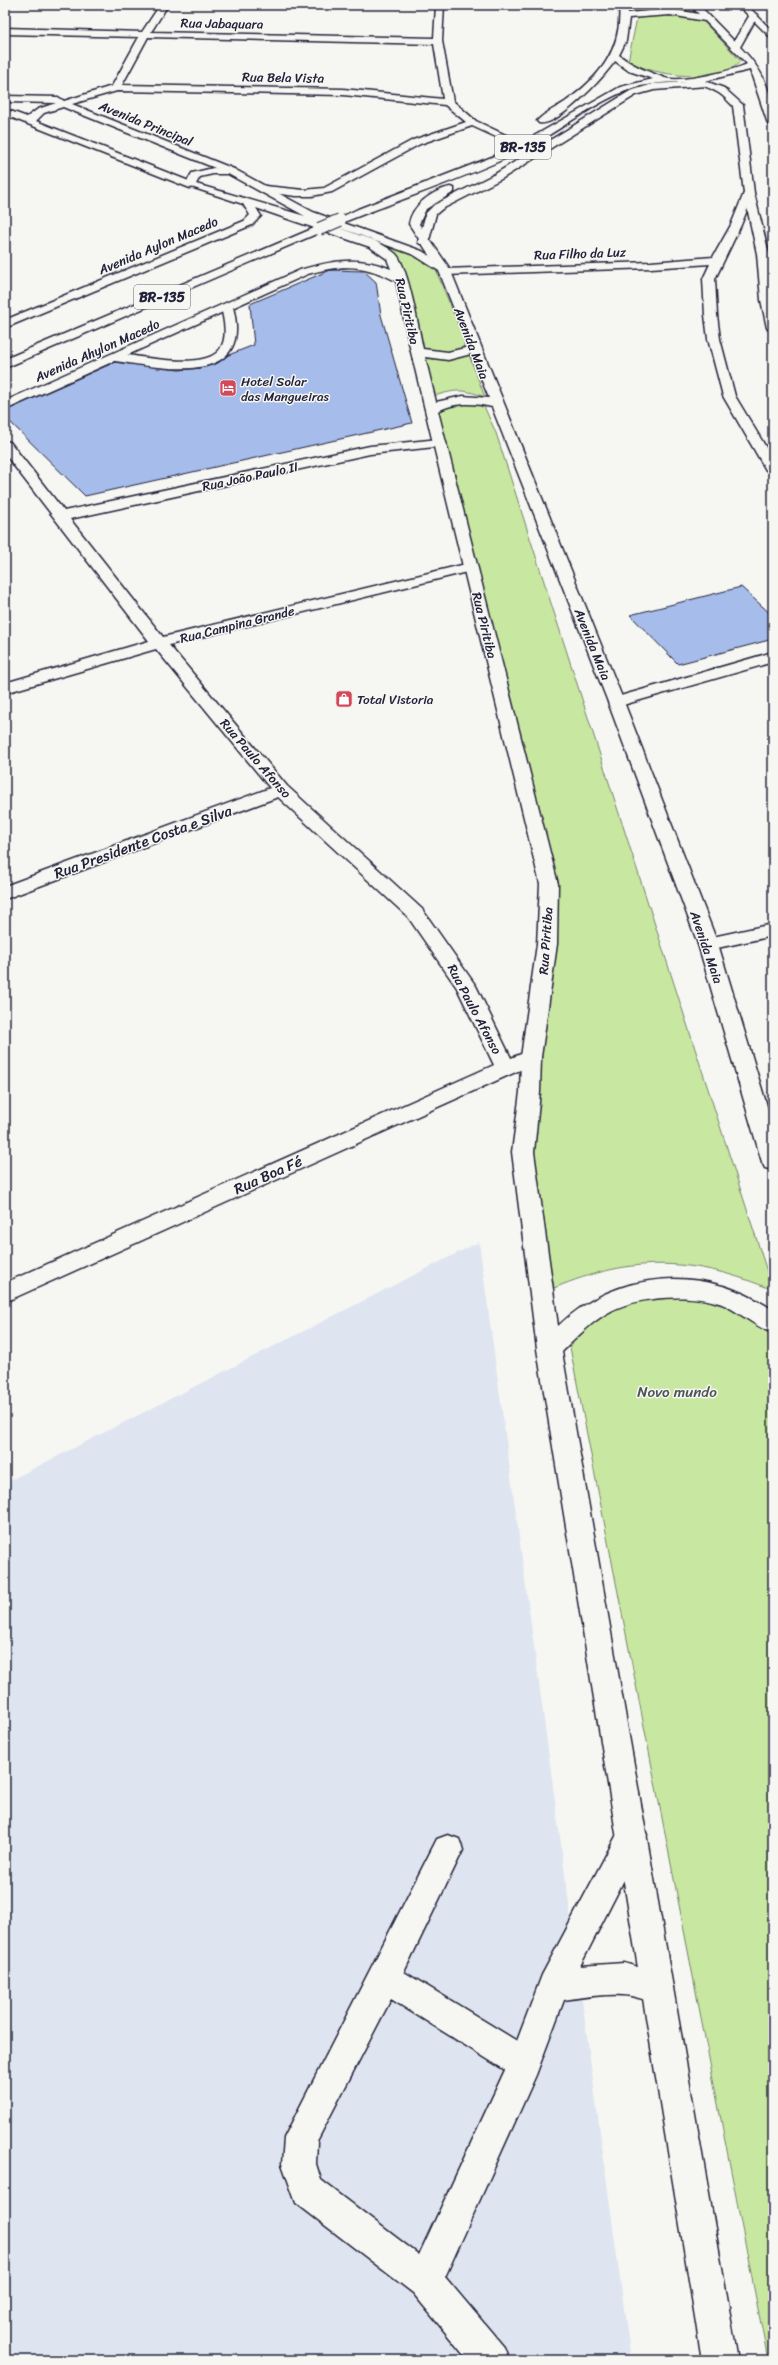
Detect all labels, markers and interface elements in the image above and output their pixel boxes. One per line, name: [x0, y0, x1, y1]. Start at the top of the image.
street label: Rua Jabaquara: [180, 11, 264, 36]
street label: Rua Bela Vista: [242, 65, 325, 90]
street label: Avenida Principal: [94, 94, 197, 153]
road number: BR-135: [495, 135, 551, 159]
street label: Avenida Aylon Macedo: [94, 210, 222, 281]
street label: Rua Filho da Luz: [534, 240, 627, 267]
street label: Rua Piritiba: [389, 276, 426, 347]
road number: BR-135: [134, 285, 190, 309]
street label: Avenida Maia: [447, 303, 496, 383]
street label: Avenida Ahylon Macedo: [30, 312, 164, 389]
place label: Hotel Solar das Mangueiras: [241, 370, 330, 408]
hotel icon: Hotel Solar das Mangueiras: [218, 378, 238, 398]
street label: Rua João Paulo II: [200, 455, 300, 498]
street label: Rua Piritiba: [465, 590, 504, 661]
street label: Rua Campina Grande: [177, 599, 297, 650]
street label: Avenida Maia: [567, 604, 618, 684]
place label: Total Vistoria: [357, 688, 434, 711]
shop icon: Total Vistoria: [334, 689, 354, 709]
street label: Rua Paulo Afonso: [214, 713, 297, 804]
street label: Rua Presidente Costa e Silva: [50, 798, 236, 886]
street label: Rua Piritiba: [532, 906, 559, 976]
street label: Avenida Maia: [683, 907, 730, 987]
street label: Rua Paulo Afonso: [441, 960, 508, 1059]
street label: Rua Boa Fé: [229, 1148, 307, 1202]
park label: Novo mundo: [637, 1379, 717, 1405]

